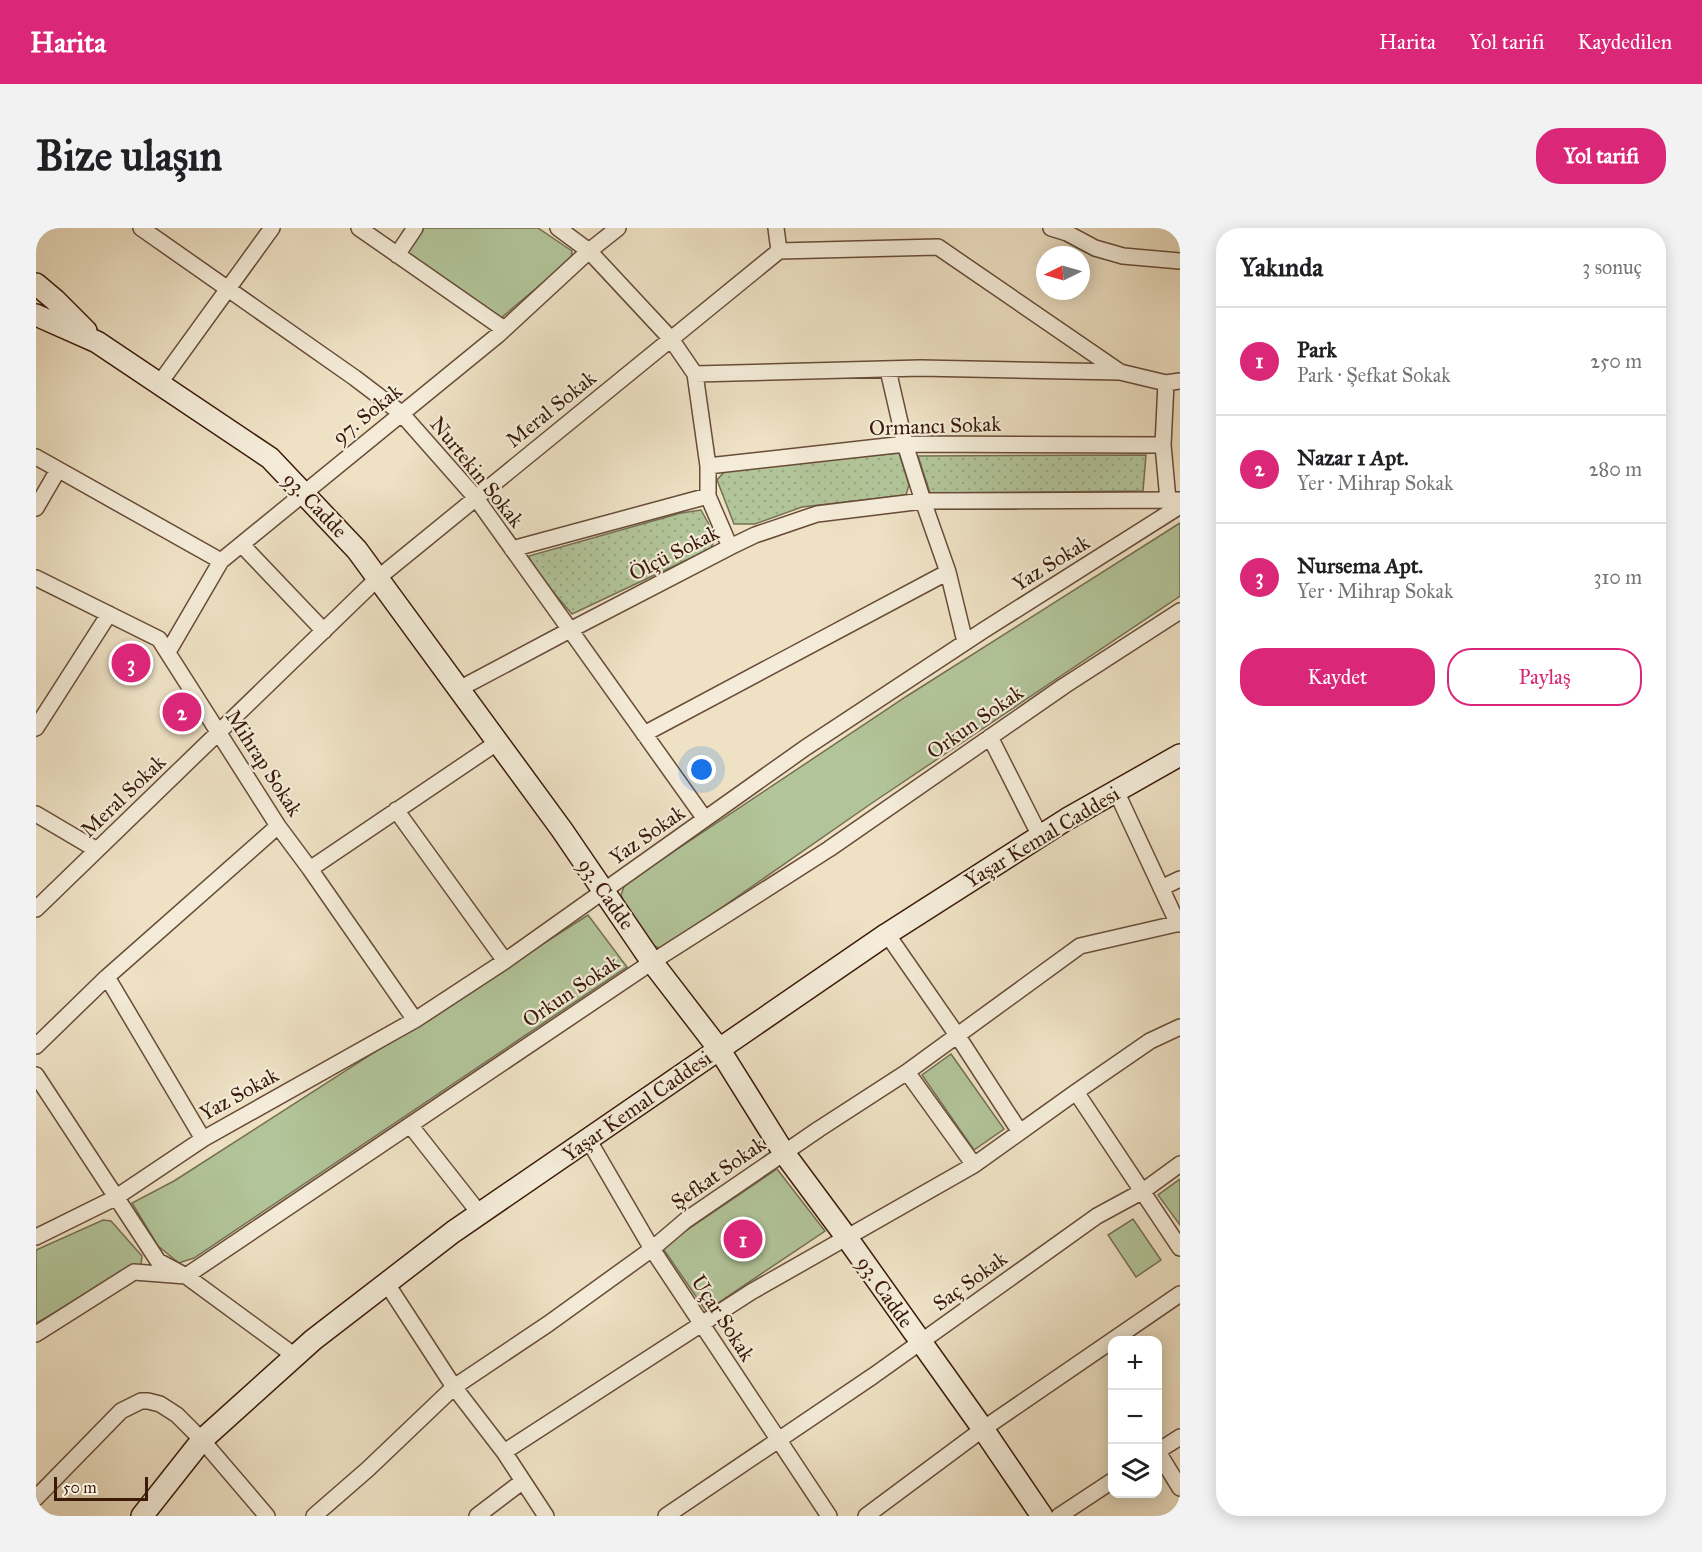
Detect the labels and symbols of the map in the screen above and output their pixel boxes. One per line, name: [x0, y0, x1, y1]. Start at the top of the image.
north arrow: [1036, 246, 1090, 300]
street label: Meral Sokak: [501, 365, 601, 453]
street label: 97. Sokak: [327, 378, 407, 450]
street label: Nurtekin Sokak: [424, 411, 530, 533]
street label: Ormancı Sokak: [869, 411, 1002, 441]
street label: 93. Cadde: [277, 467, 353, 544]
street label: Ölçü Sokak: [625, 519, 723, 587]
street label: Yaz Sokak: [1008, 529, 1095, 597]
pin: 3: [112, 640, 151, 686]
street label: Orkun Sokak: [922, 679, 1028, 765]
pin: 2: [162, 690, 202, 734]
street label: Mihrap Sokak: [220, 705, 308, 821]
street label: Meral Sokak: [75, 749, 171, 843]
your location: [687, 755, 716, 784]
street label: Yaşar Kemal Caddesi: [960, 780, 1124, 894]
street label: Yaz Sokak: [604, 799, 690, 870]
street label: 93. Cadde: [572, 853, 640, 935]
street label: Orkun Sokak: [517, 949, 625, 1033]
street label: Yaşar Kemal Caddesi: [557, 1045, 717, 1167]
street label: Yaz Sokak: [195, 1062, 283, 1126]
street label: Şefkat Sokak: [666, 1131, 771, 1215]
pin: 1: [724, 1216, 762, 1262]
street label: Saç Sokak: [928, 1245, 1012, 1317]
street label: 93. Cadde: [851, 1251, 919, 1333]
street label: Uçar Sokak: [685, 1270, 761, 1366]
scale bar: [54, 1474, 148, 1502]

